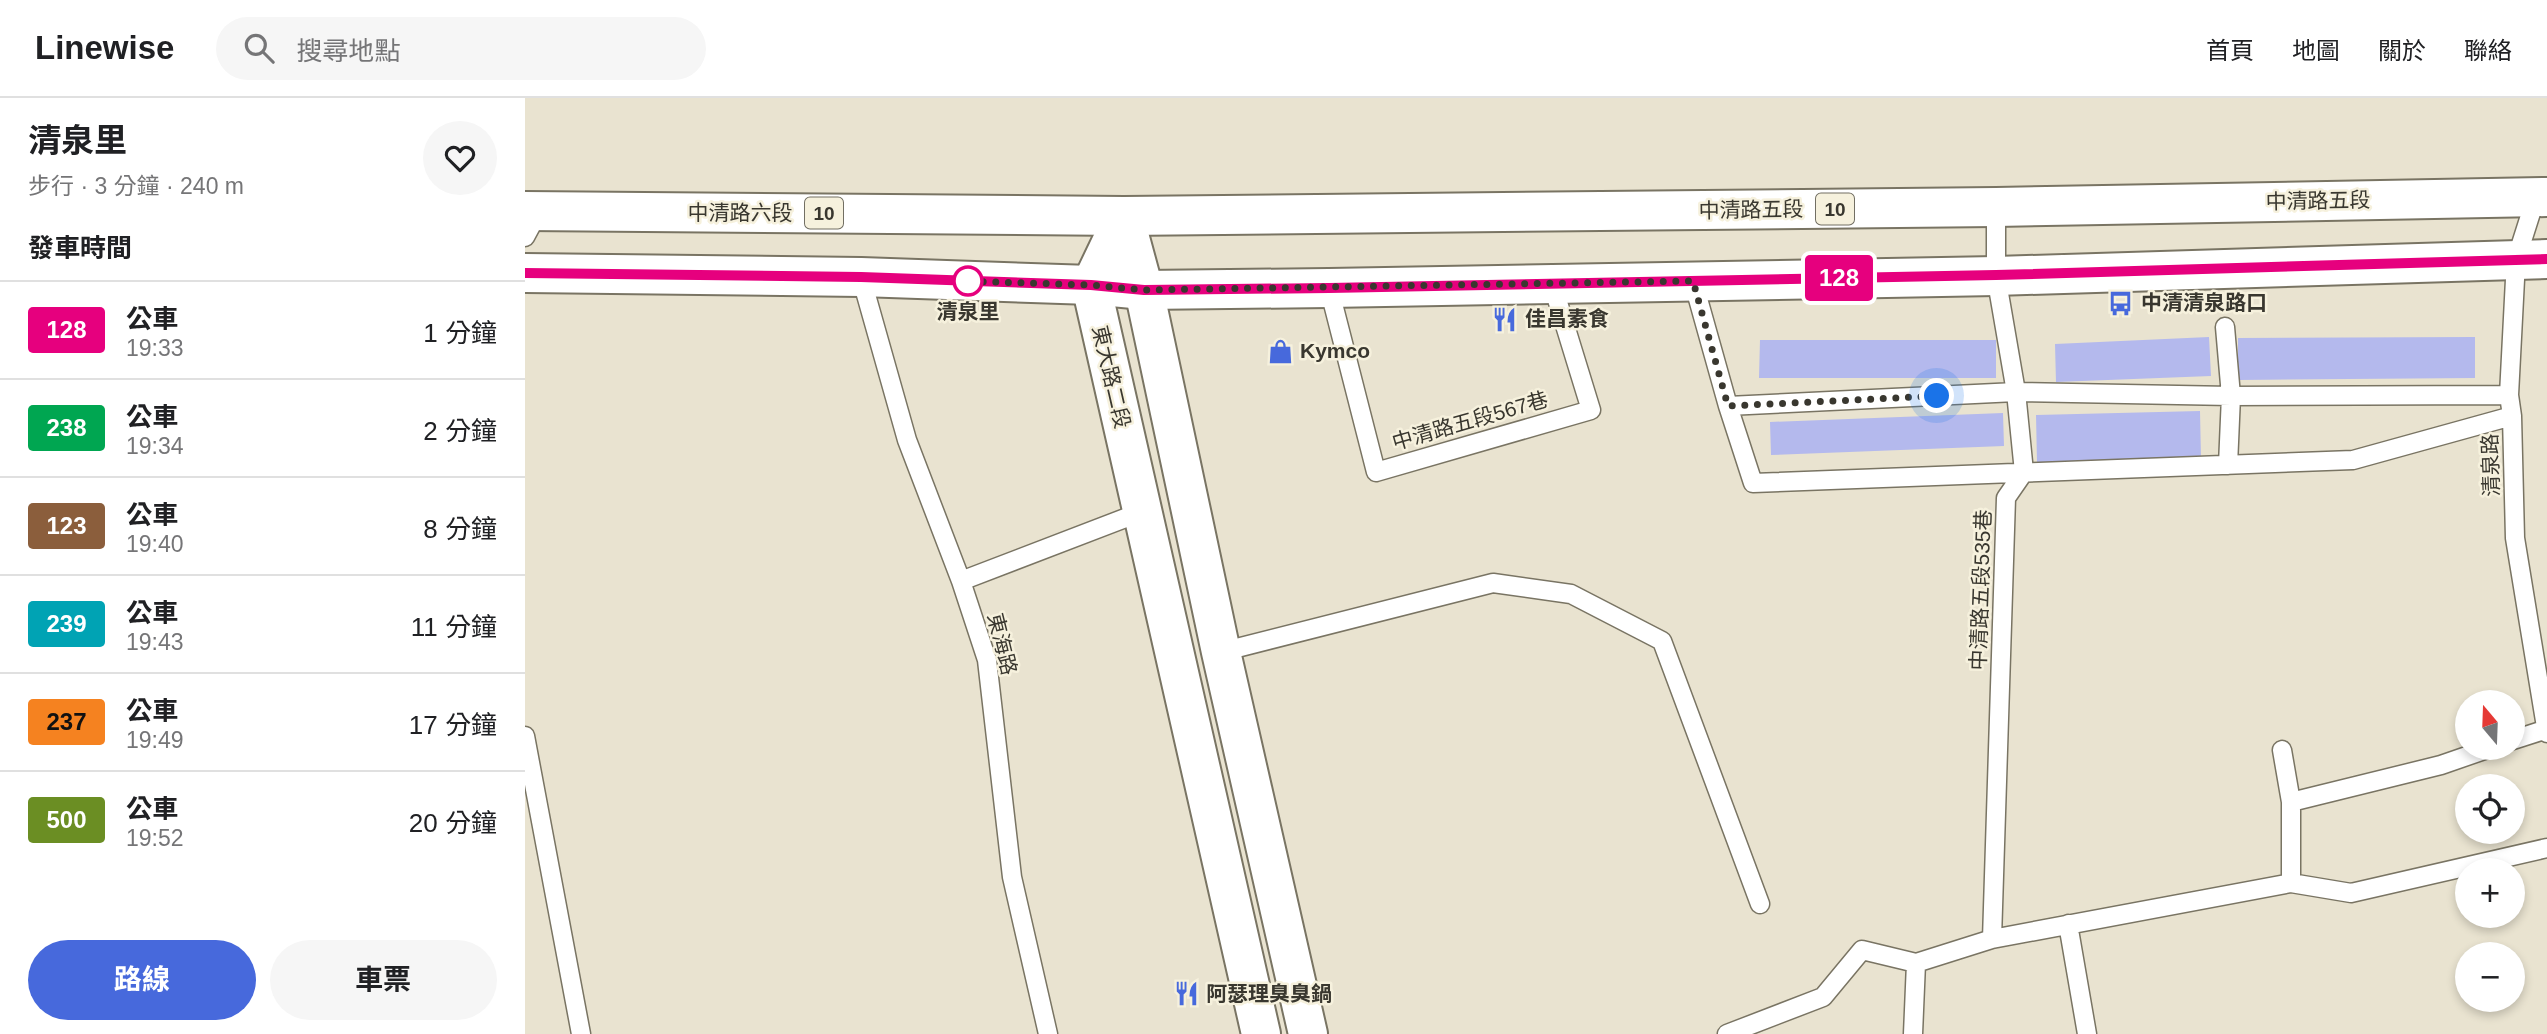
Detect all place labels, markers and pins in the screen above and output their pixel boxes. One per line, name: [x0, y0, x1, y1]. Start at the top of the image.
marker: 清泉里: [953, 266, 983, 296]
bus stop icon: 中清清泉路口: [2107, 289, 2135, 317]
place label: 中清清泉路口: [2141, 291, 2267, 314]
place label: 清泉里: [937, 300, 1000, 323]
restaurant icon: 佳昌素食: [1491, 305, 1519, 333]
place label: 佳昌素食: [1525, 307, 1609, 330]
shop icon: Kymco: [1266, 337, 1294, 365]
place label: Kymco: [1300, 339, 1370, 362]
restaurant icon: 阿瑟理臭臭鍋: [1172, 980, 1200, 1008]
place label: 阿瑟理臭臭鍋: [1206, 982, 1332, 1005]

